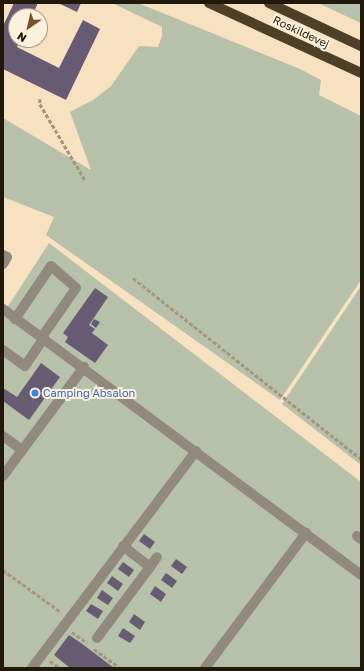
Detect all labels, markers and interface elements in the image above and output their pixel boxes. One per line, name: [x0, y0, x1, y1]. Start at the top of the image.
north arrow: [8, 8, 48, 48]
street label: Roskildevej: [271, 13, 331, 51]
text: N: [14, 30, 29, 45]
place label: Camping Absalon: [43, 386, 135, 400]
marker: Camping Absalon: [30, 388, 40, 398]

